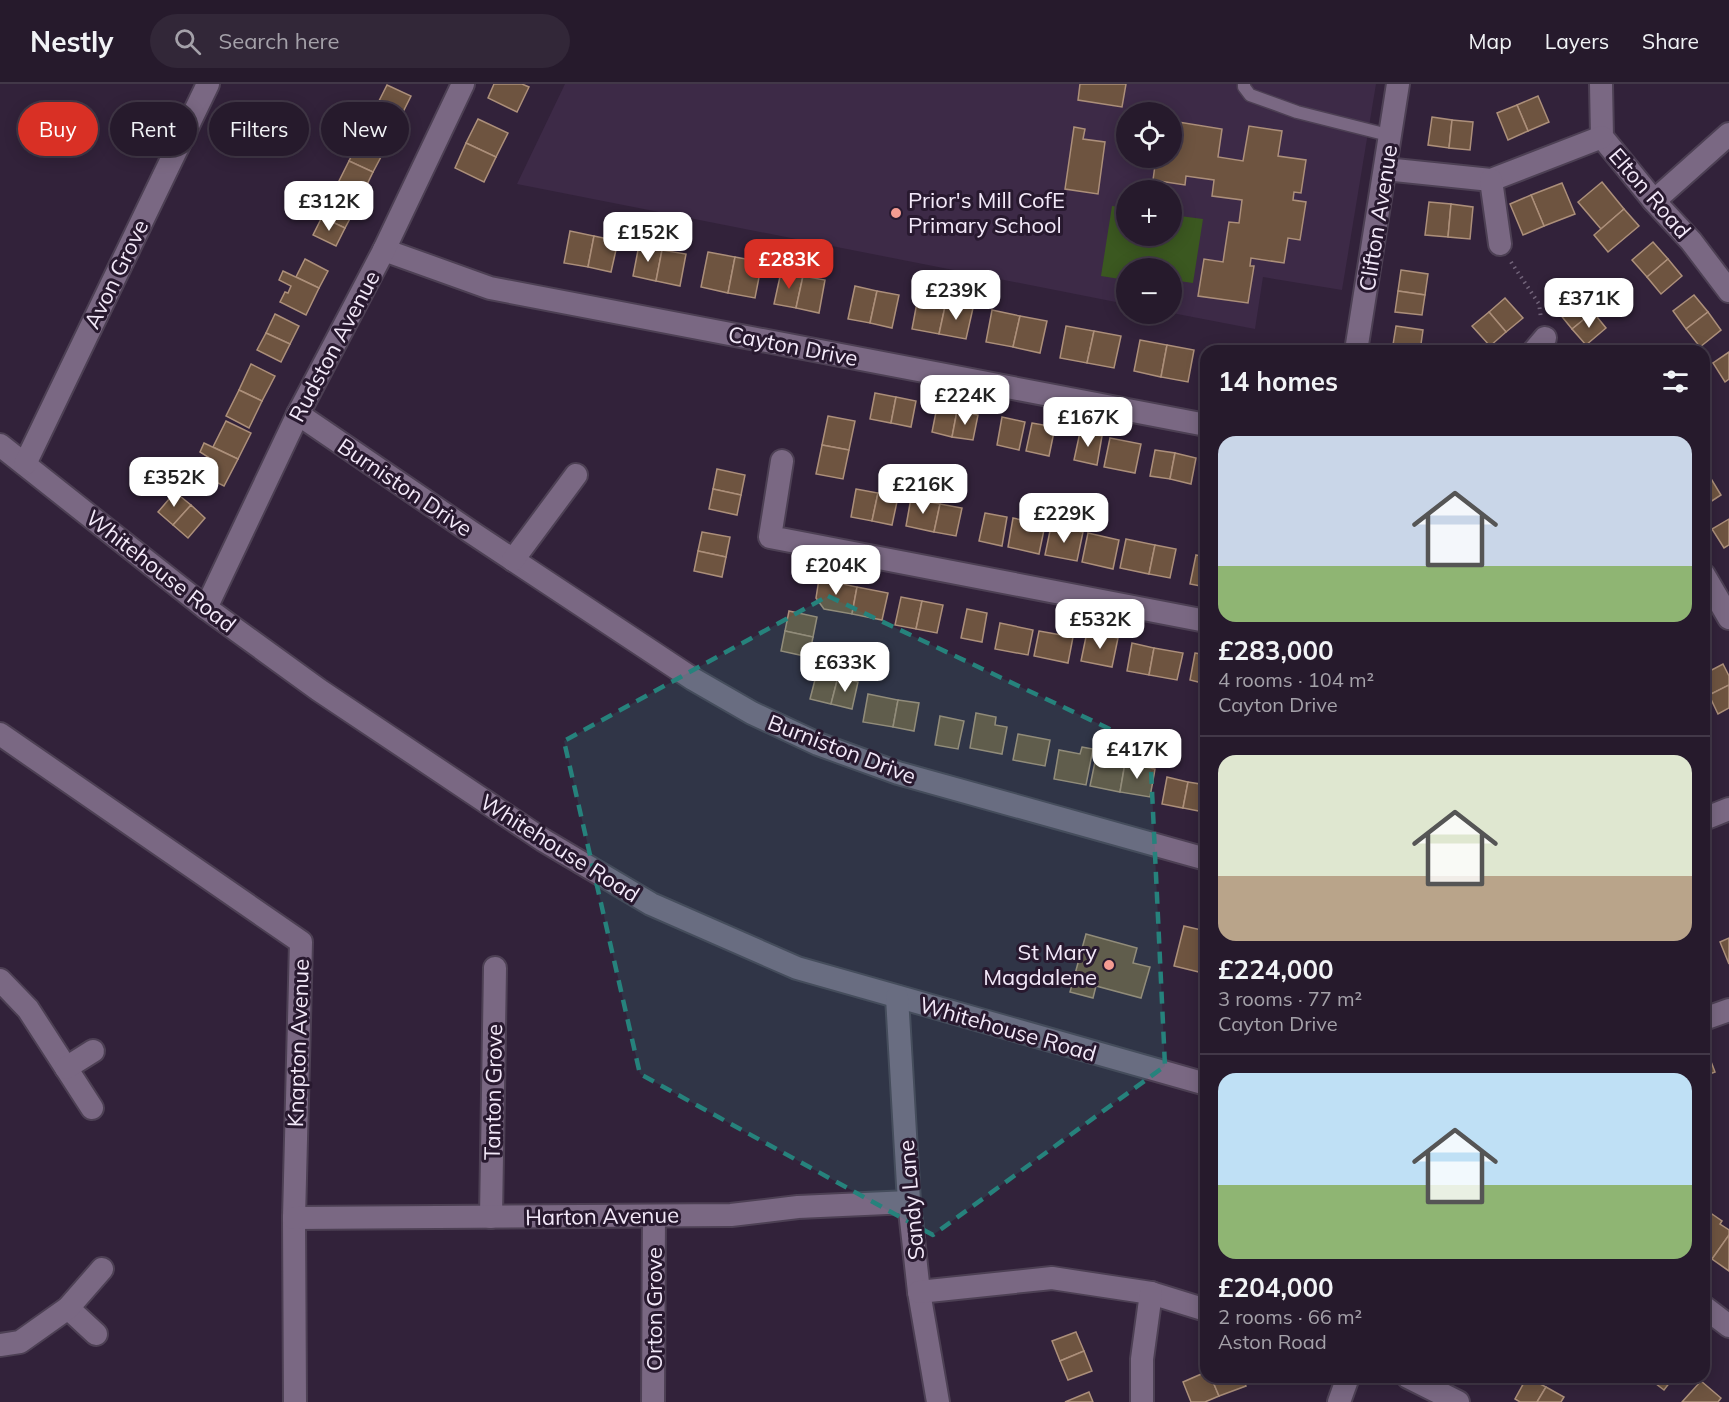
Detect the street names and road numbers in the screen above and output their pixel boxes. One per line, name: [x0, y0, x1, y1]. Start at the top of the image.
street label: Elton Road: [1603, 142, 1697, 244]
street label: Clifton Avenue: [1353, 143, 1403, 293]
street label: Avon Grove: [78, 215, 154, 333]
street label: Rudston Avenue: [282, 266, 386, 426]
street label: Cayton Drive: [726, 320, 860, 372]
street label: Burniston Drive: [332, 432, 478, 542]
street label: Whitehouse Road: [80, 504, 242, 638]
street label: Burniston Drive: [764, 708, 920, 790]
street label: Whitehouse Road: [475, 788, 645, 908]
street label: Knapton Avenue: [281, 958, 315, 1128]
street label: Whitehouse Road: [916, 990, 1100, 1068]
street label: Tanton Grove: [478, 1024, 508, 1160]
street label: Sandy Lane: [892, 1139, 930, 1261]
street label: Harton Avenue: [525, 1201, 679, 1231]
street label: Orton Grove: [640, 1247, 668, 1371]

